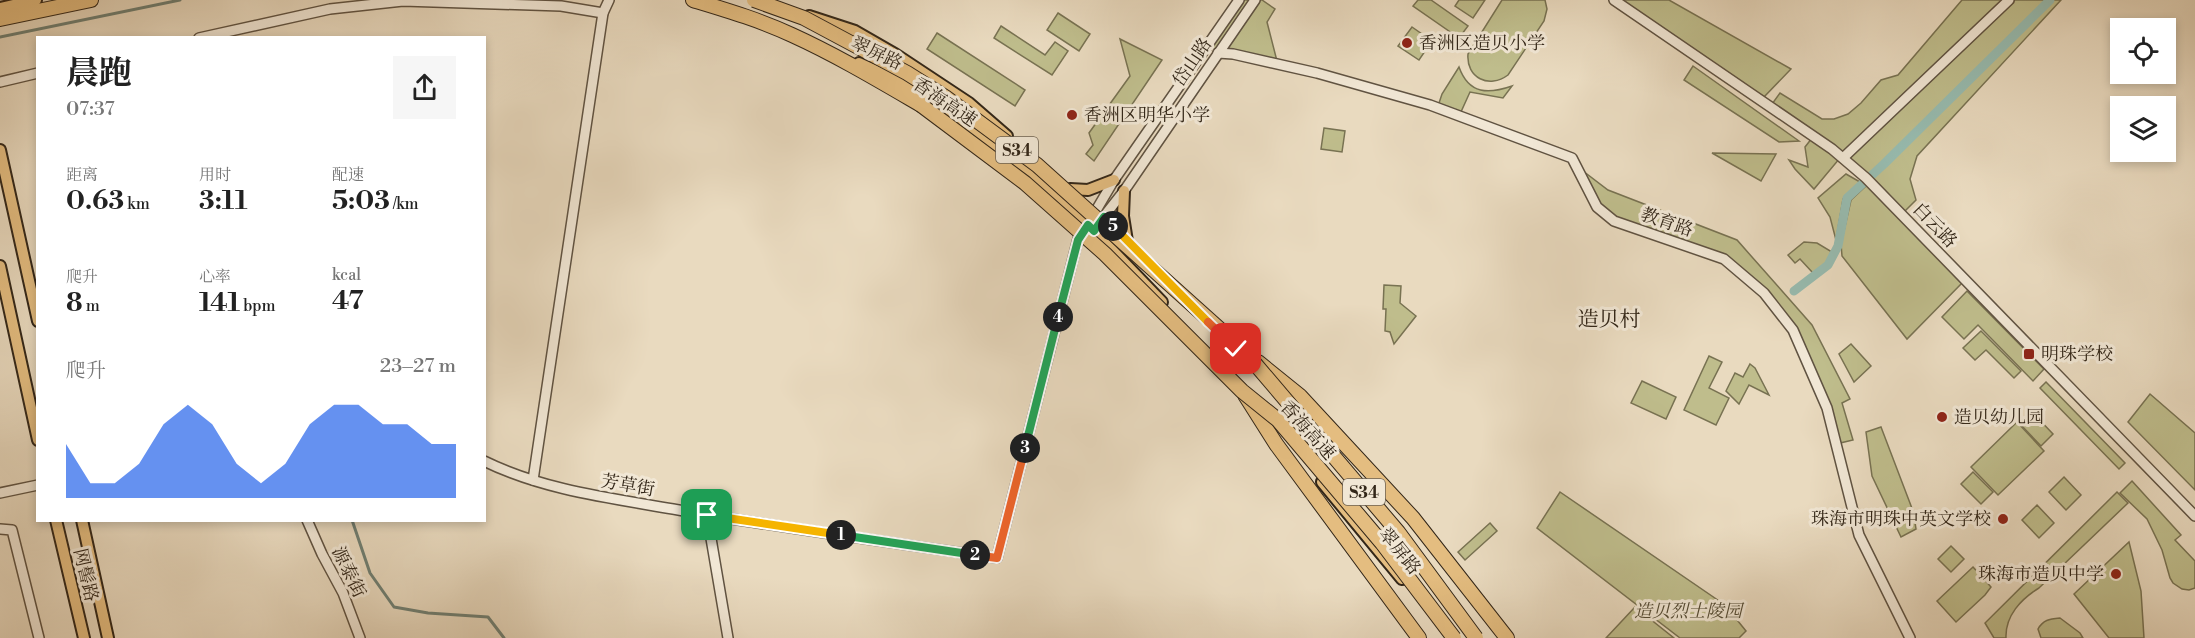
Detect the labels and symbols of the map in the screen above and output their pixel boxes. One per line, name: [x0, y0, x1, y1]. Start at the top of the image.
street label: 翠屏路: [847, 32, 906, 75]
place label: 香洲区造贝小学: [1419, 32, 1545, 55]
street label: 岱山路: [1168, 33, 1217, 91]
marker: 香洲区造贝小学: [1400, 36, 1414, 50]
street label: 香海高速: [908, 73, 981, 132]
place label: 香洲区明华小学: [1084, 104, 1210, 127]
marker: 香洲区明华小学: [1065, 108, 1079, 122]
road number: S34: [996, 137, 1038, 163]
street label: 白云路: [1908, 198, 1962, 253]
street label: 教育路: [1638, 203, 1696, 242]
pin: 5: [1098, 211, 1128, 241]
pin: 4: [1043, 302, 1073, 332]
district label: 造贝村: [1578, 307, 1641, 333]
pin: [1210, 323, 1261, 374]
place label: 明珠学校: [2041, 343, 2113, 366]
marker: 明珠学校: [2022, 347, 2036, 361]
street label: 香海高速: [1275, 396, 1340, 465]
place label: 造贝幼儿园: [1954, 406, 2044, 429]
marker: 造贝幼儿园: [1935, 410, 1949, 424]
pin: 3: [1010, 433, 1040, 463]
street label: 芳草街: [599, 469, 656, 502]
road number: S34: [1343, 479, 1385, 505]
pin: [681, 489, 732, 540]
place label: 珠海市明珠中英文学校: [1811, 508, 1991, 531]
marker: 珠海市明珠中英文学校: [1996, 512, 2010, 526]
pin: 1: [826, 520, 856, 550]
street label: 翠屏路: [1374, 523, 1426, 580]
pin: 2: [960, 540, 990, 570]
street label: 源泰街: [326, 543, 371, 602]
street label: 网髻路: [68, 546, 103, 604]
place label: 珠海市造贝中学: [1978, 563, 2104, 586]
marker: 珠海市造贝中学: [2109, 567, 2123, 581]
park label: 造贝烈士陵园: [1634, 600, 1745, 623]

